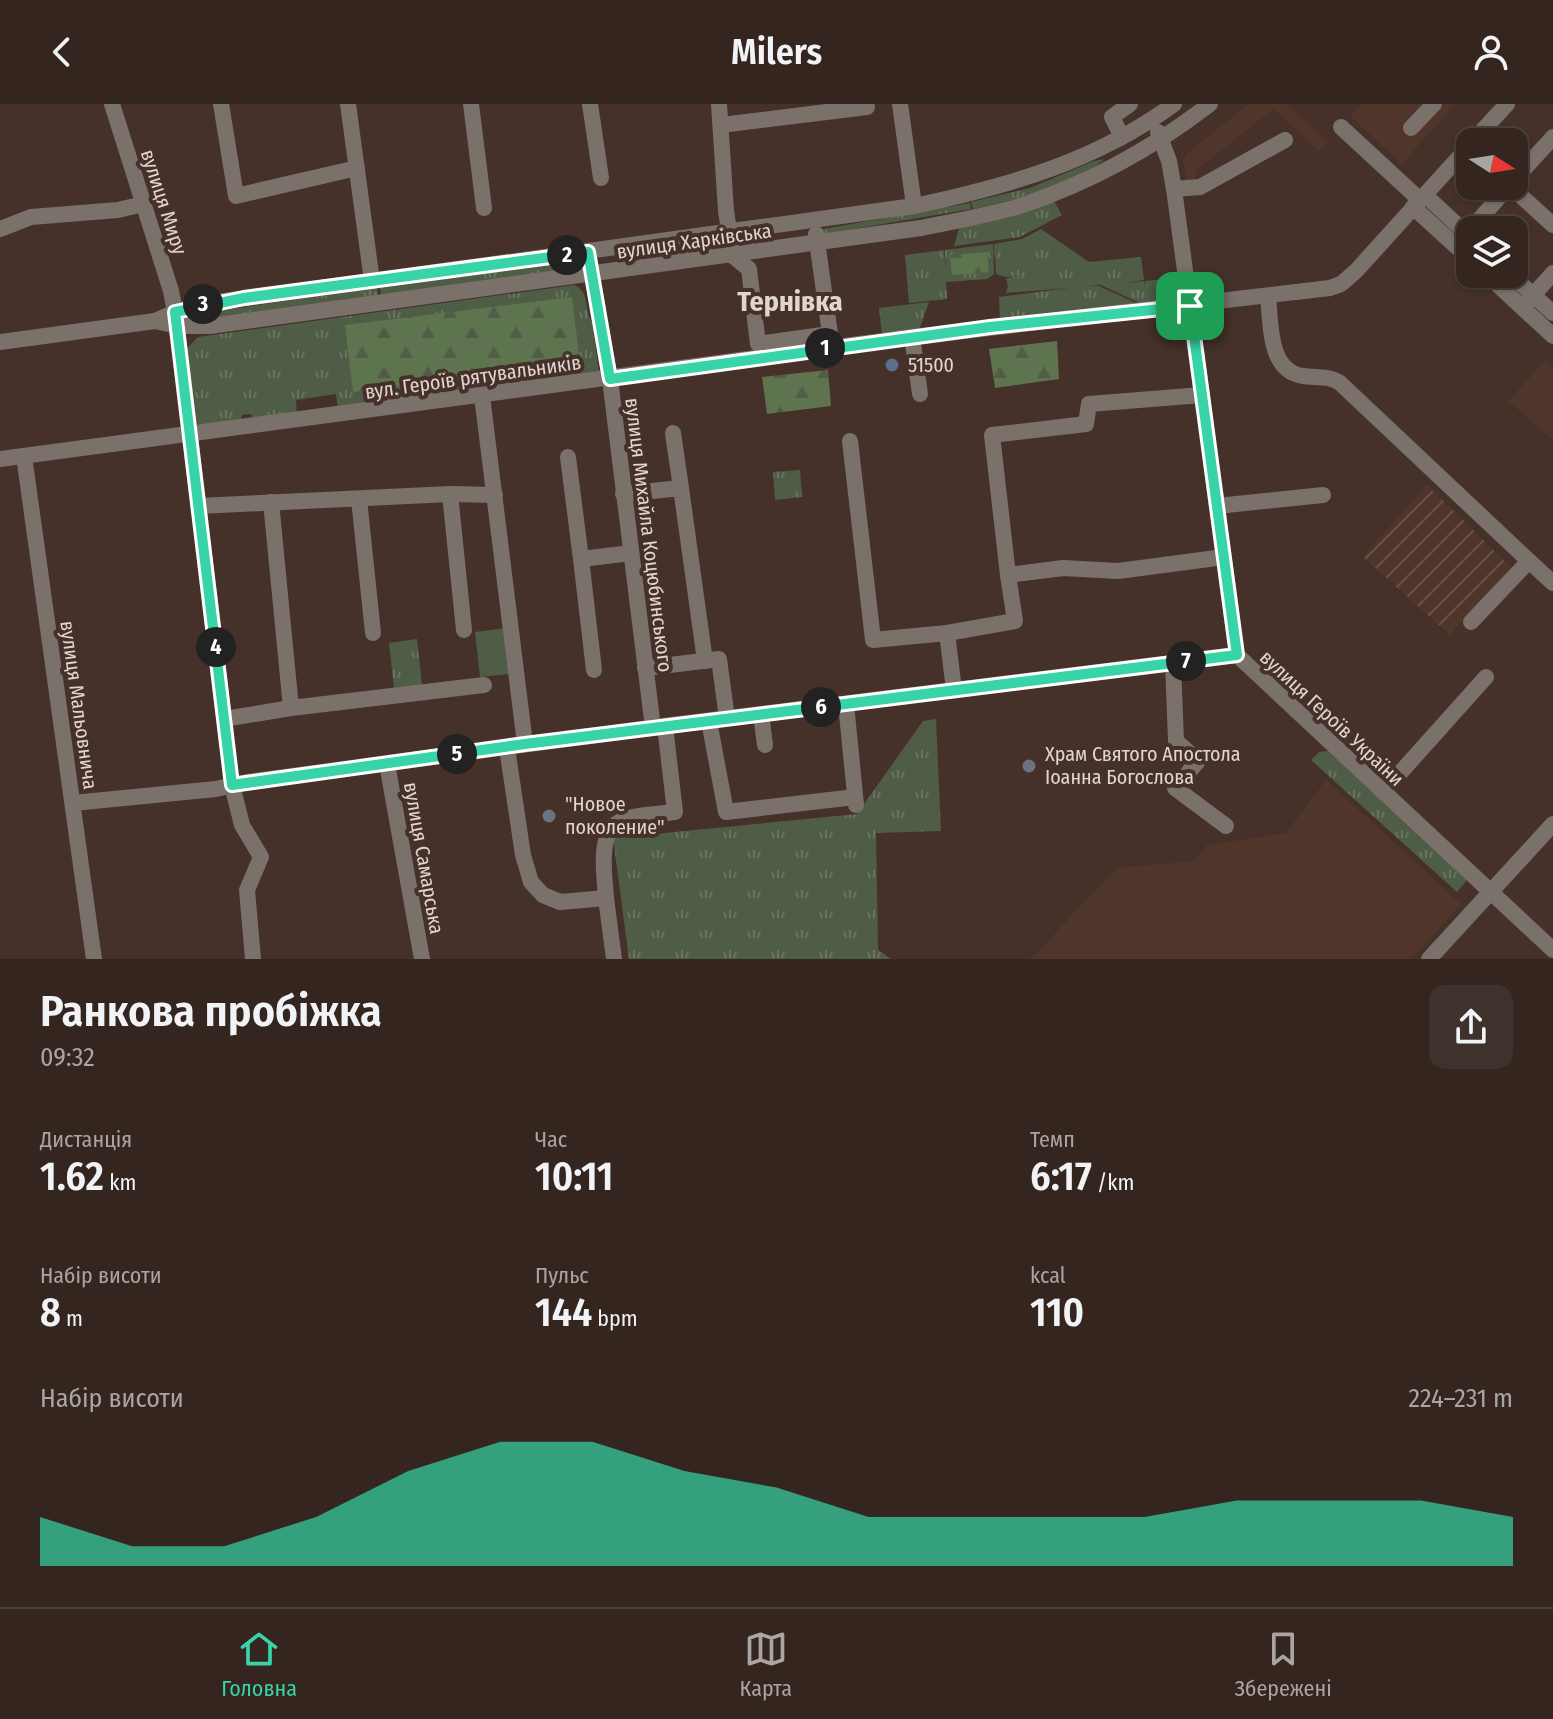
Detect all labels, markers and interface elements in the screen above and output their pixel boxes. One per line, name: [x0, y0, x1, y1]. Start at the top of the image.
icon: back: [40, 30, 84, 74]
text: Milers: [731, 30, 822, 74]
icon: person: [1469, 30, 1513, 74]
north arrow: [1456, 128, 1528, 200]
map controls: [1456, 128, 1528, 288]
street label: вулиця Миру: [136, 146, 192, 258]
button: layers: [1456, 216, 1528, 288]
street label: вулиця Харківська: [615, 218, 773, 264]
pin: 2: [547, 235, 587, 275]
text: 2: [562, 241, 572, 268]
pin: [1156, 272, 1224, 340]
pin: 3: [183, 284, 223, 324]
icon: arrive: [1168, 284, 1212, 328]
district label: Тернівка: [737, 285, 843, 318]
text: 3: [198, 290, 208, 317]
pin: 1: [805, 328, 845, 368]
text: 1: [820, 334, 830, 361]
street label: вул. Героїв рятувальників: [363, 350, 583, 404]
place label: 51500: [908, 353, 954, 377]
marker: 51500: [883, 356, 901, 374]
street label: вулиця Михайла Коцюбинського: [620, 396, 678, 674]
street label: вулиця Мальовнича: [55, 619, 103, 791]
pin: 4: [196, 627, 236, 667]
text: 4: [210, 633, 222, 660]
pin: 7: [1166, 641, 1206, 681]
street label: вулиця Героїв України: [1255, 645, 1409, 791]
text: 7: [1181, 647, 1191, 674]
pin: 6: [801, 687, 841, 727]
text: 6: [815, 693, 827, 720]
pin: 5: [437, 734, 477, 774]
text: 5: [452, 740, 462, 767]
place label: Храм Святого Апостола Іоанна Богослова: [1045, 742, 1241, 789]
marker: Храм Святого Апостола Іоанна Богослова: [1020, 757, 1038, 775]
street label: вулиця Самарська: [399, 780, 449, 936]
place label: "Новое поколение": [565, 792, 664, 839]
marker: "Новое поколение": [540, 807, 558, 825]
text: Ранкова пробіжка: [40, 985, 382, 1038]
button: share: [1429, 985, 1513, 1069]
text: 09:32: [40, 1042, 95, 1073]
text: Дистанція: [40, 1126, 132, 1153]
text: Час: [535, 1126, 567, 1153]
text: Темп: [1030, 1126, 1075, 1153]
text: 1.62: [40, 1153, 104, 1201]
text: 10:11: [535, 1153, 613, 1201]
text: 6:17: [1030, 1153, 1092, 1201]
text: km: [104, 1169, 136, 1196]
text: /km: [1092, 1169, 1134, 1196]
text: Набір висоти: [40, 1262, 162, 1289]
text: Пульс: [535, 1262, 589, 1289]
text: kcal: [1030, 1262, 1066, 1289]
text: 8: [40, 1289, 61, 1337]
text: 144: [535, 1289, 592, 1337]
text: 110: [1030, 1289, 1084, 1337]
text: m: [61, 1305, 83, 1332]
text: bpm: [592, 1305, 638, 1332]
text: Набір висоти: [40, 1383, 184, 1414]
text: 224–231 m: [1409, 1383, 1513, 1414]
tab: Головна: [221, 1627, 297, 1702]
tab: Карта: [740, 1627, 792, 1702]
tab: Збережені: [1235, 1627, 1332, 1702]

